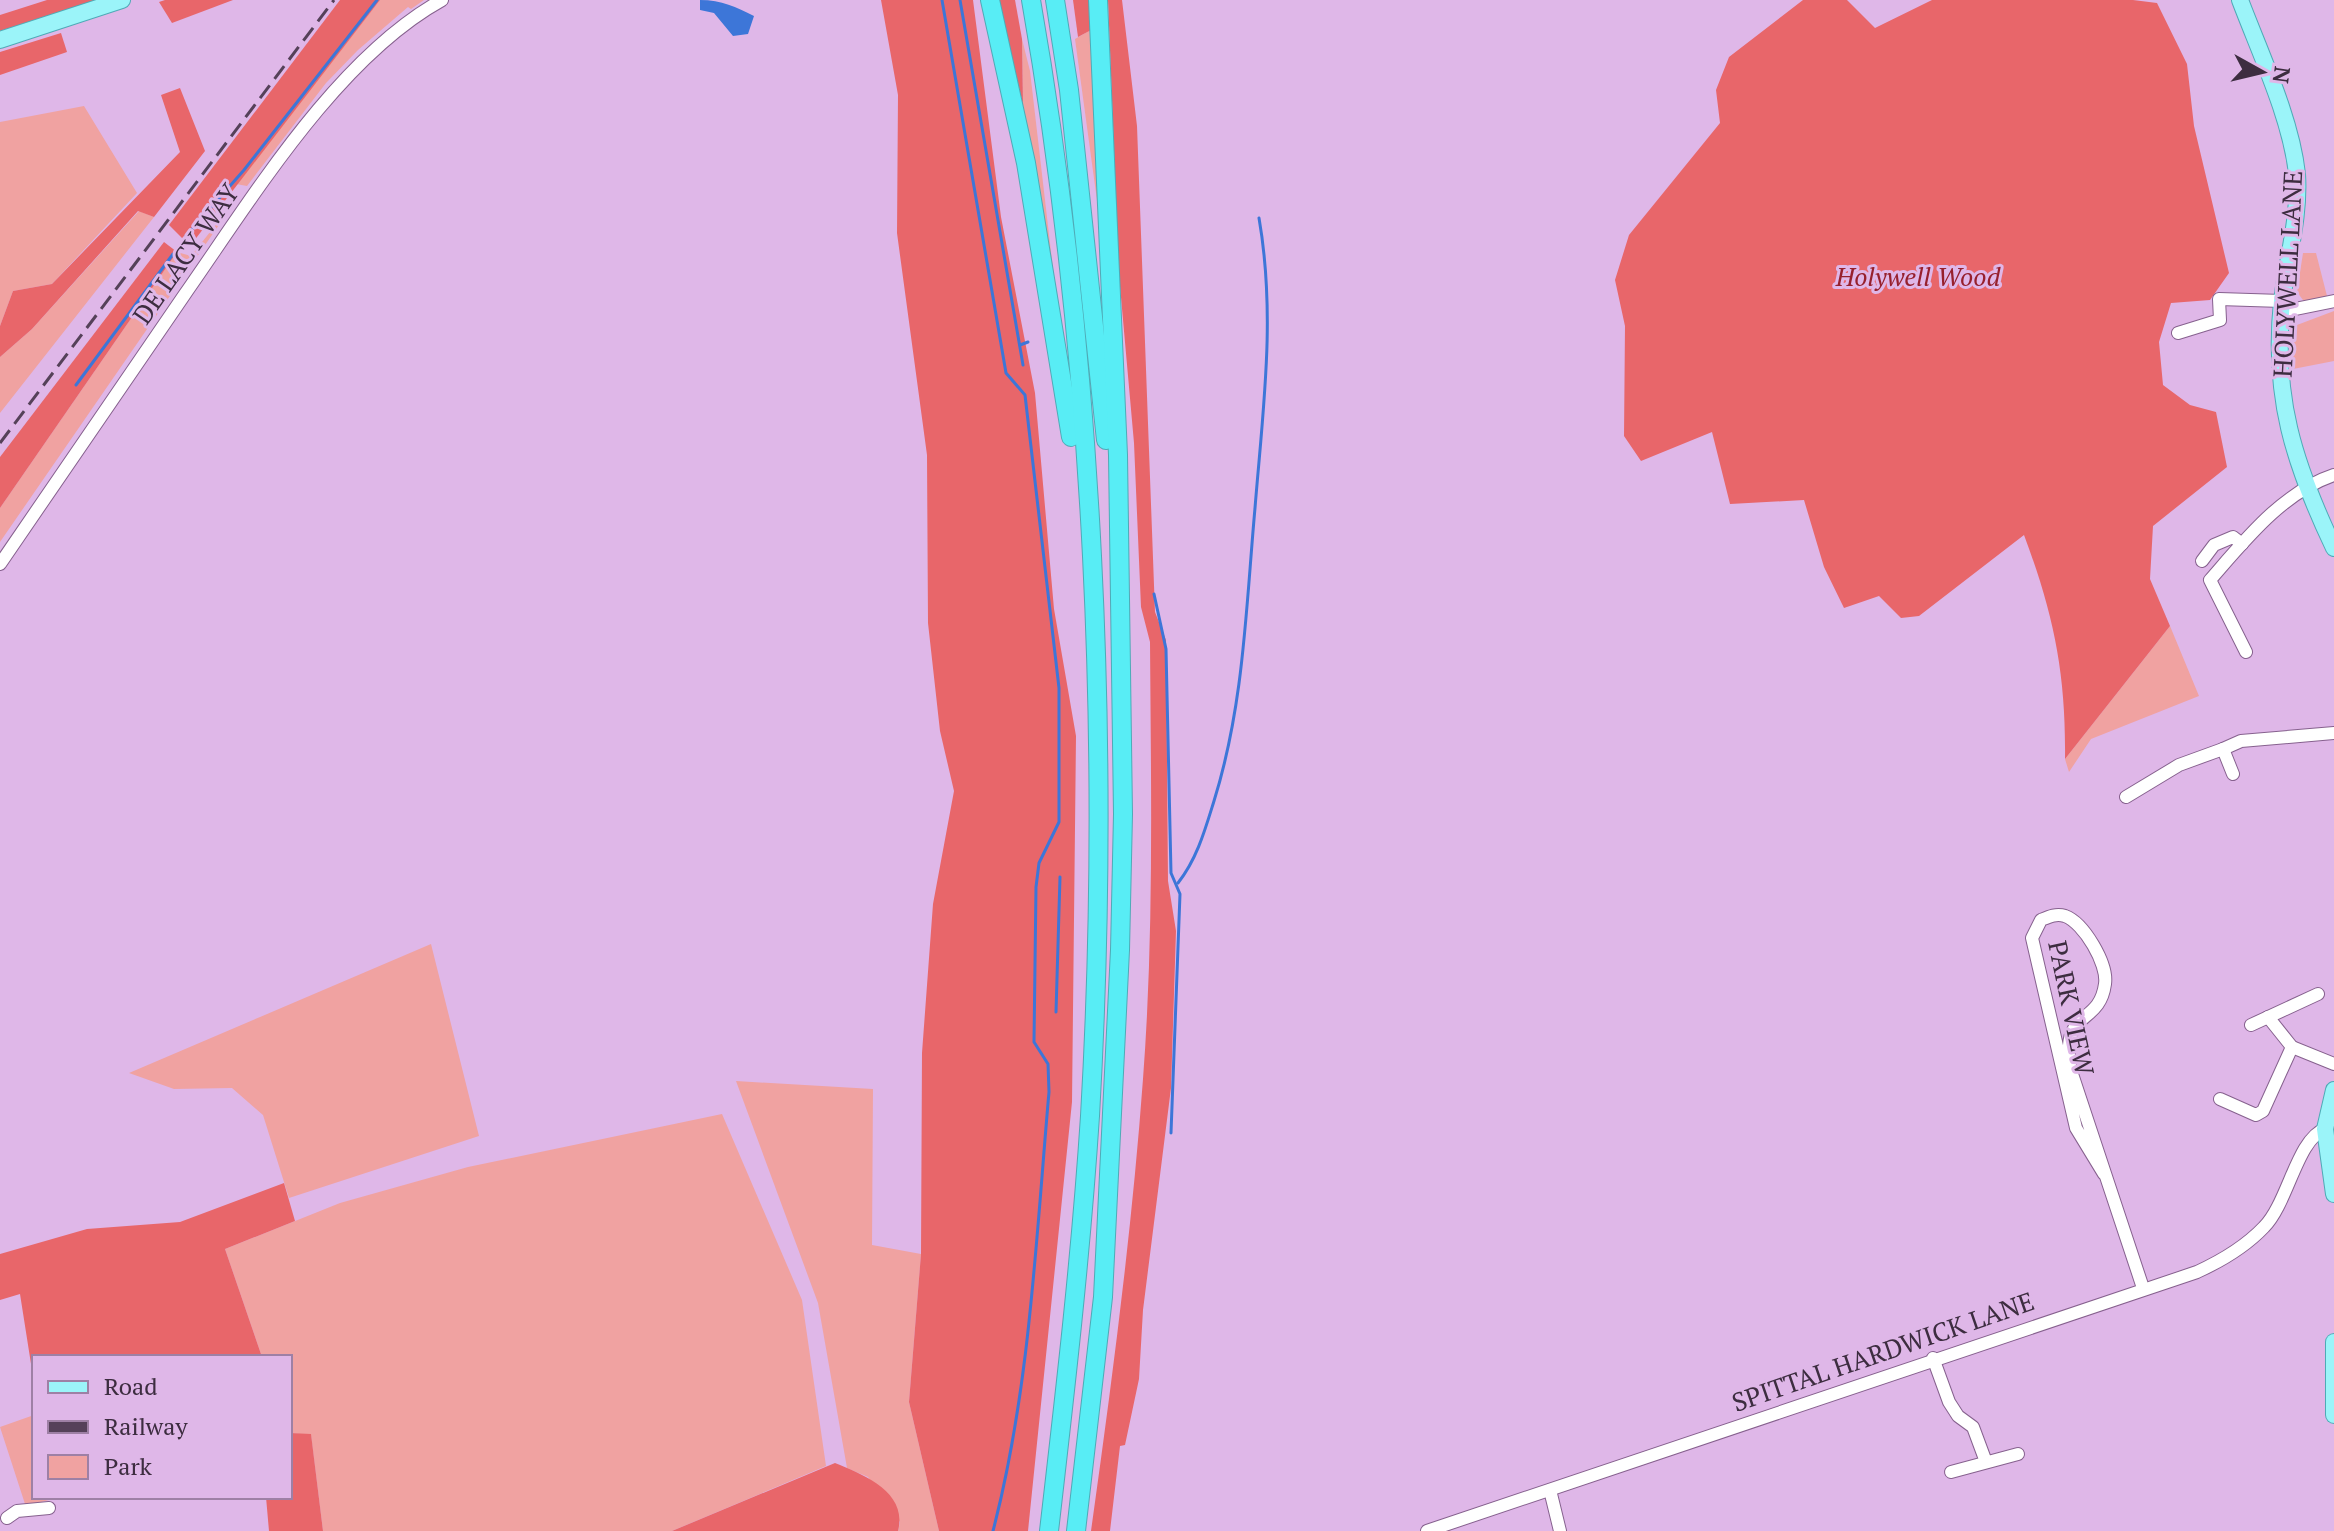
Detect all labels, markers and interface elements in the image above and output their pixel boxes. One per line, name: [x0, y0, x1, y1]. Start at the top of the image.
north arrow: [2222, 32, 2302, 112]
text: N: [2267, 65, 2298, 85]
street label: HOLYWELL LANE: [2265, 170, 2309, 378]
street label: DE LACY WAY: [124, 176, 246, 330]
park label: Holywell Wood: [1835, 259, 2001, 293]
street label: PARK VIEW: [2041, 937, 2103, 1079]
street label: SPITTAL HARDWICK LANE: [1727, 1283, 2038, 1419]
legend: [32, 1355, 292, 1499]
text: Road: [104, 1370, 158, 1402]
text: Railway: [104, 1410, 188, 1442]
text: Park: [104, 1450, 153, 1482]

